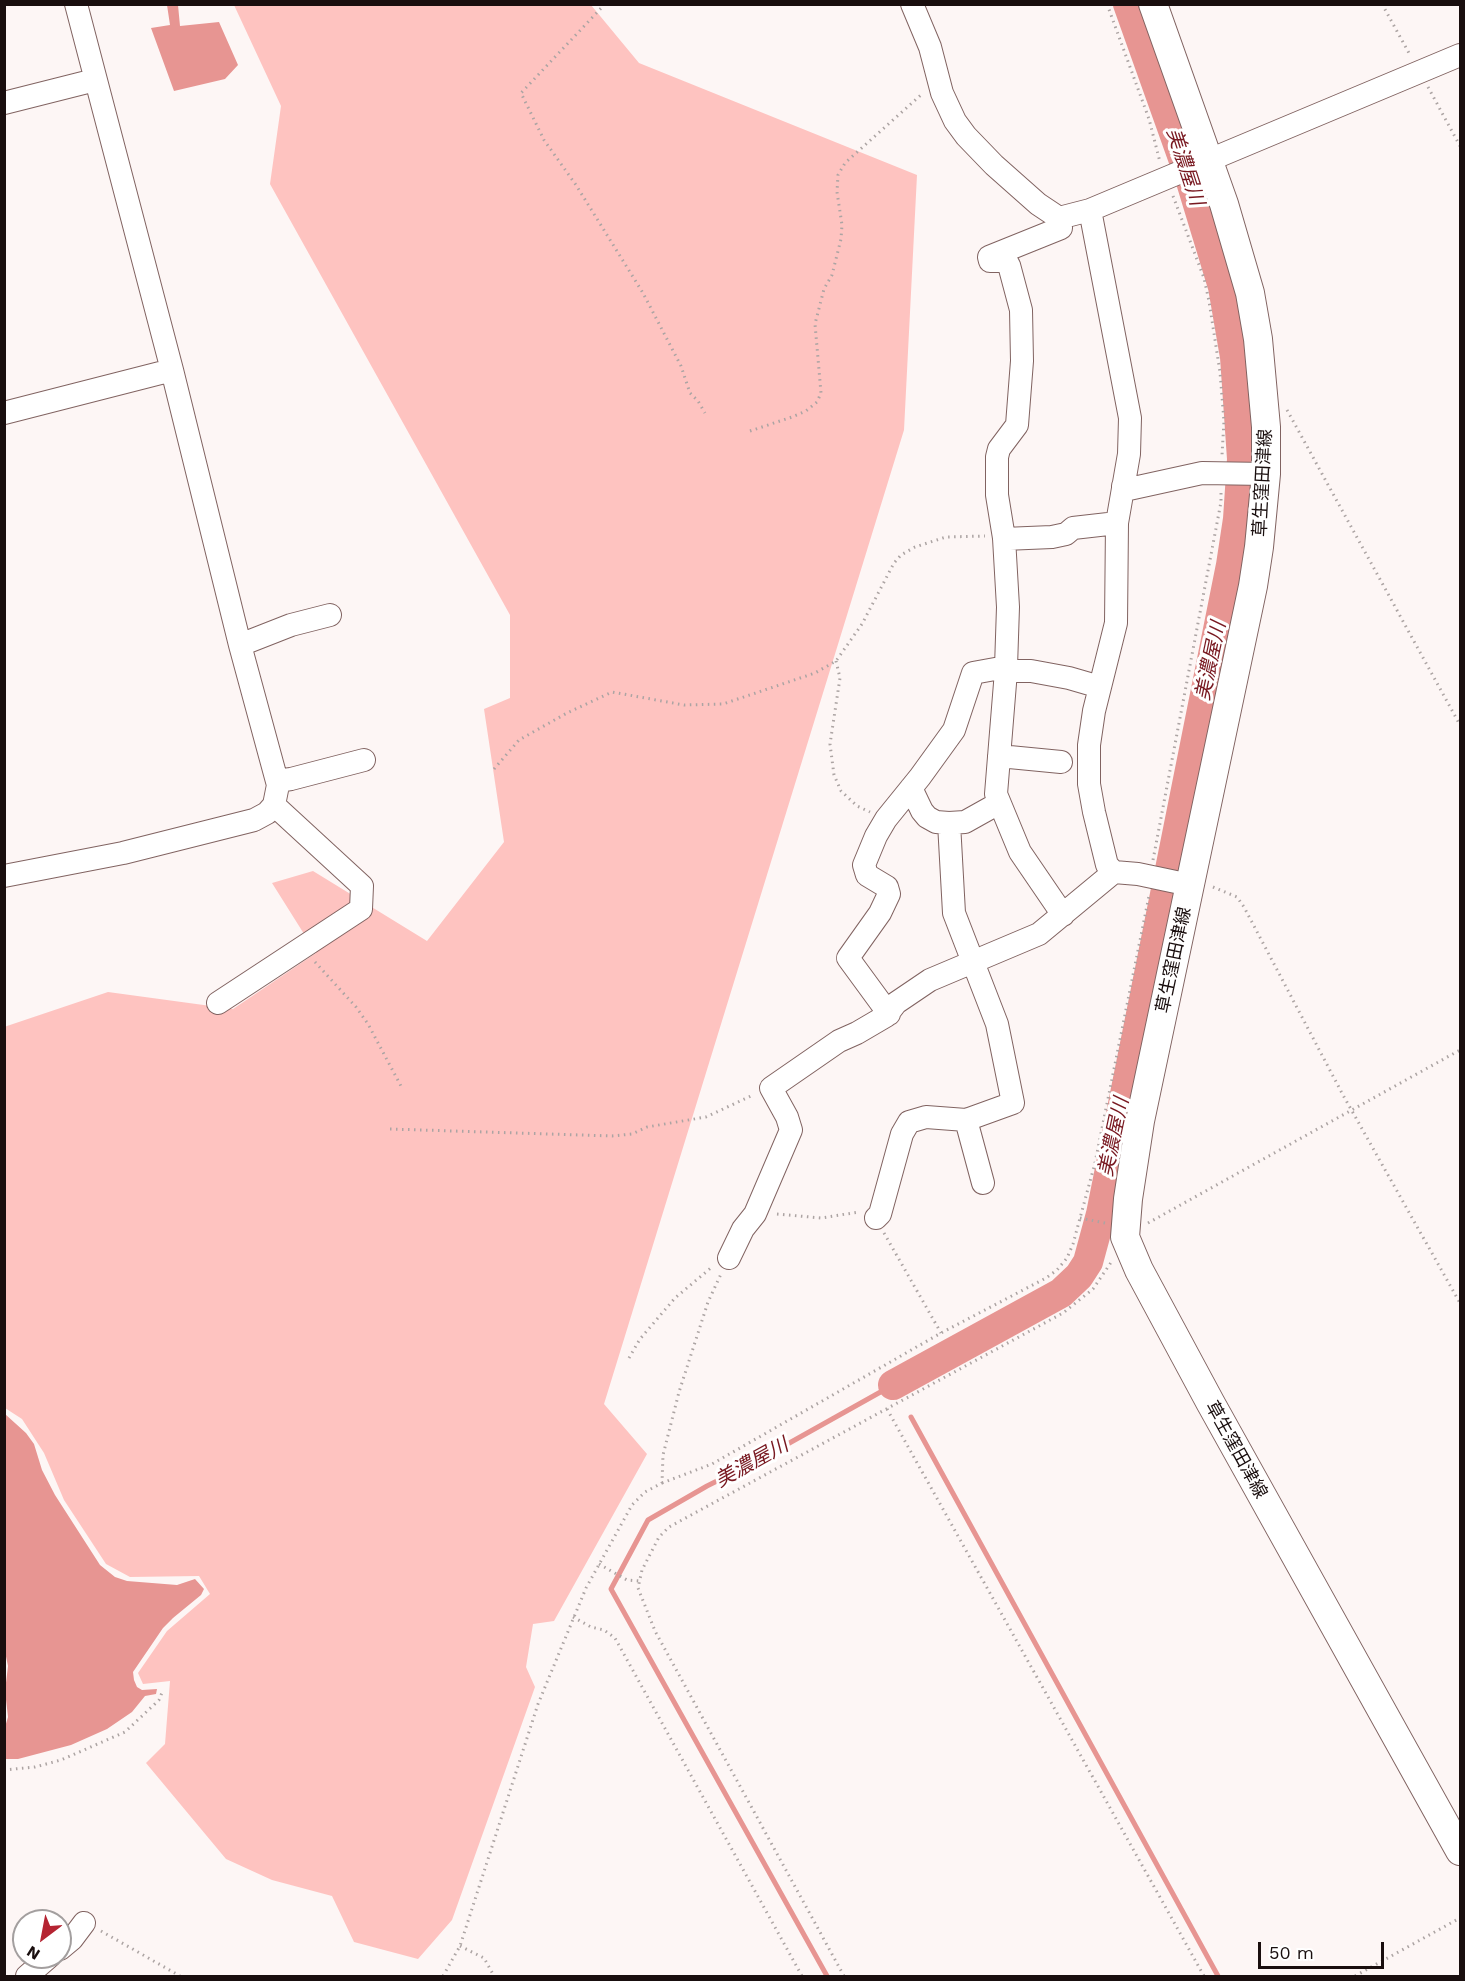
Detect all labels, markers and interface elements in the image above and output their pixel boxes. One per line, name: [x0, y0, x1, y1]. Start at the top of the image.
water label: 美濃屋川: [1161, 125, 1209, 209]
street label: 草生窪田津線: [1249, 429, 1277, 537]
water label: 美濃屋川: [1191, 619, 1231, 703]
street label: 草生窪田津線: [1152, 905, 1196, 1015]
water label: 美濃屋川: [1094, 1095, 1134, 1179]
street label: 草生窪田津線: [1200, 1398, 1272, 1502]
water label: 美濃屋川: [711, 1433, 793, 1493]
north arrow: [12, 1909, 72, 1969]
scale bar: [1261, 1930, 1387, 1968]
text: N: [23, 1942, 43, 1964]
text: 50 m: [1269, 1942, 1314, 1963]

